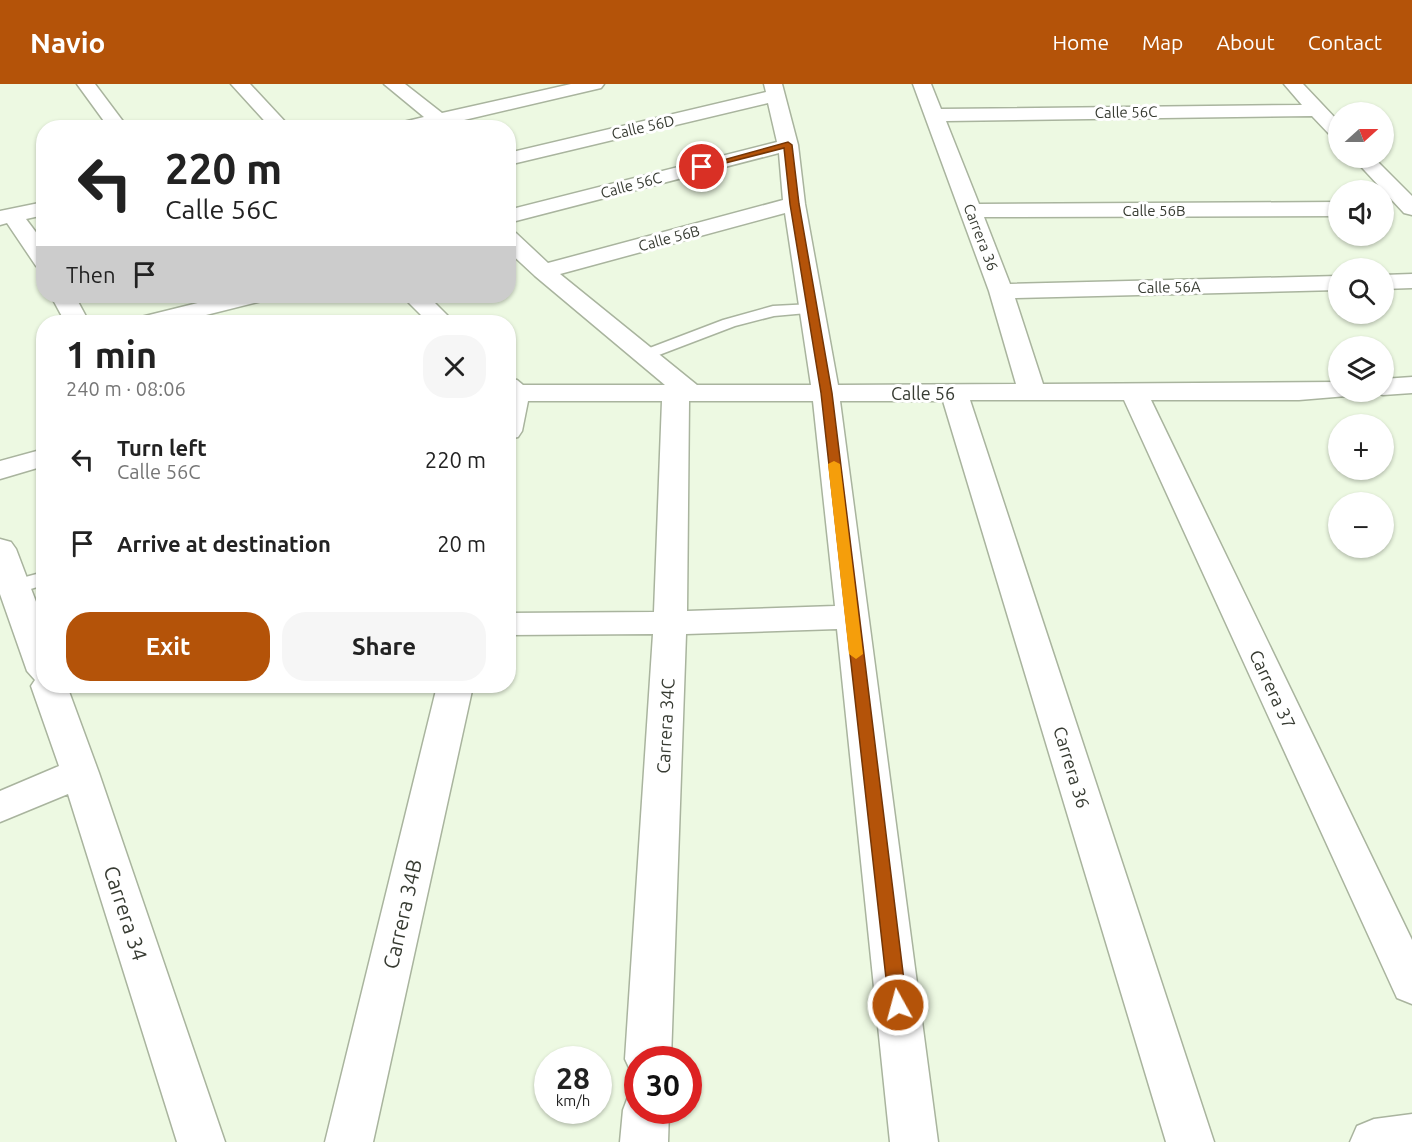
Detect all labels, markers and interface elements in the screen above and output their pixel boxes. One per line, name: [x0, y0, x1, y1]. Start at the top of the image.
text: Navio: [30, 27, 105, 58]
text: Home: [1052, 30, 1109, 54]
text: Map: [1142, 30, 1183, 54]
text: About: [1216, 30, 1275, 54]
text: Contact: [1308, 30, 1382, 54]
north arrow: [1328, 102, 1394, 168]
map controls: [1328, 102, 1394, 558]
street label: Calle 56C: [1095, 103, 1157, 121]
street label: Calle 56D: [610, 112, 676, 142]
pin: [676, 141, 727, 192]
icon: left: [66, 144, 144, 222]
text: 220 m: [165, 145, 282, 192]
icon: arrive: [685, 150, 718, 183]
street label: Calle 56C: [599, 169, 663, 201]
button: sound: [1328, 180, 1394, 246]
text: Calle 56C: [165, 194, 278, 224]
street label: Carrera 36: [960, 201, 1002, 273]
street label: Calle 56B: [1123, 202, 1185, 219]
street label: Calle 56B: [636, 222, 702, 254]
icon: arrive: [128, 258, 161, 291]
button: search: [1328, 258, 1394, 324]
text: Then: [66, 262, 116, 287]
street label: Calle 56A: [1137, 278, 1201, 296]
text: 1 min: [66, 334, 157, 375]
button: close: [423, 335, 486, 398]
button: layers: [1328, 336, 1394, 402]
text: 240 m · 08:06: [66, 377, 186, 400]
street label: Calle 56: [891, 383, 955, 403]
button: +: [1328, 414, 1394, 480]
text: Turn left: [117, 435, 207, 460]
icon: left: [66, 443, 99, 476]
text: 220 m: [425, 447, 486, 472]
text: Calle 56C: [117, 460, 200, 483]
button: −: [1328, 492, 1394, 558]
icon: arrive: [66, 527, 99, 560]
text: Arrive at destination: [117, 531, 331, 556]
text: 20 m: [437, 531, 486, 556]
button: Exit: [66, 612, 270, 681]
button: Share: [282, 612, 486, 681]
street label: Carrera 37: [1246, 647, 1300, 731]
street label: Carrera 34C: [653, 678, 677, 774]
street label: Carrera 36: [1050, 724, 1094, 810]
street label: Carrera 34B: [378, 857, 426, 971]
street label: Carrera 34: [99, 862, 153, 964]
position arrow: [866, 973, 930, 1037]
speed limit sign: 30: [624, 1046, 702, 1124]
text: 28: [556, 1061, 590, 1095]
text: km/h: [556, 1092, 590, 1109]

